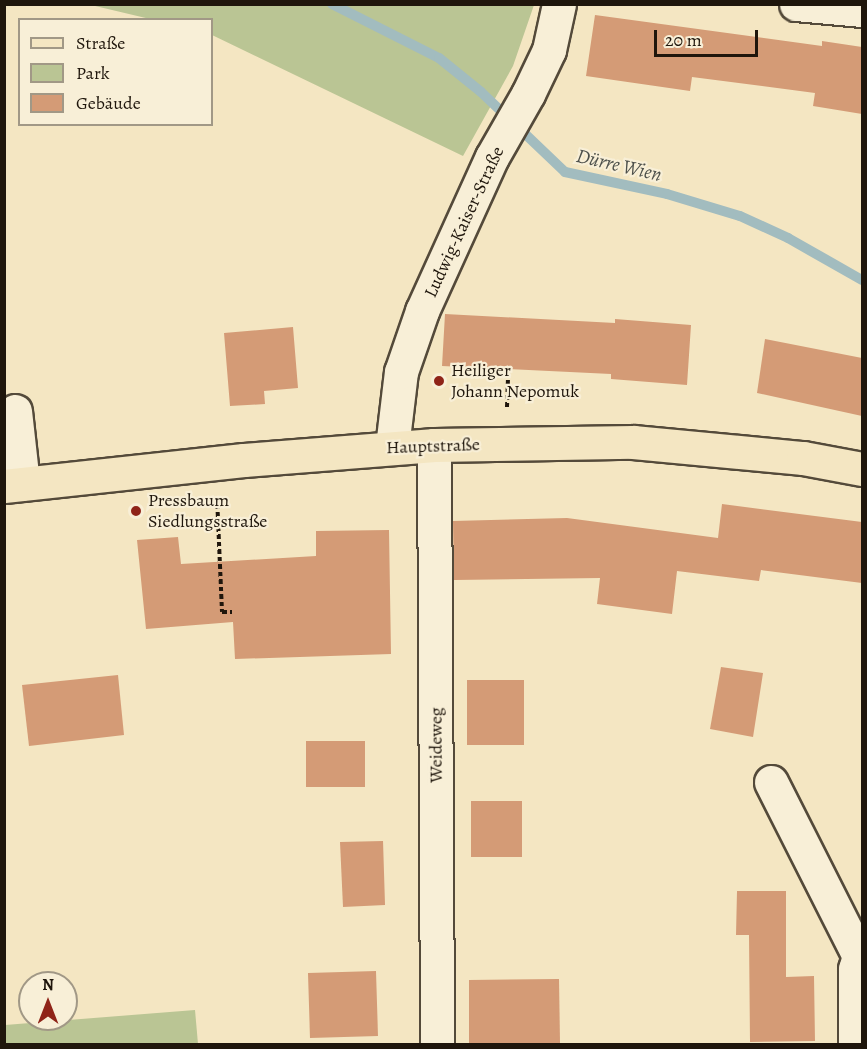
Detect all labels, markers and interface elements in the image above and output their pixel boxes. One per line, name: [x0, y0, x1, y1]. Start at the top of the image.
legend: [18, 18, 213, 126]
scale bar: [657, 18, 760, 56]
text: 20 m: [665, 28, 702, 52]
text: Straße: [76, 31, 125, 55]
text: Park: [76, 61, 110, 85]
text: Gebäude: [76, 91, 141, 115]
street label: Ludwig-Kaiser-Straße: [420, 143, 508, 301]
water label: Dürre Wien: [574, 144, 664, 186]
place label: Heiliger Johann Nepomuk: [451, 360, 579, 403]
marker: Heiliger Johann Nepomuk: [432, 374, 446, 388]
street label: Hauptstraße: [386, 434, 480, 458]
place label: Pressbaum Siedlungsstraße: [148, 490, 267, 532]
marker: Pressbaum Siedlungsstraße: [129, 504, 143, 518]
street label: Weideweg: [425, 707, 447, 783]
north arrow: [18, 971, 78, 1031]
text: N: [42, 974, 54, 996]

